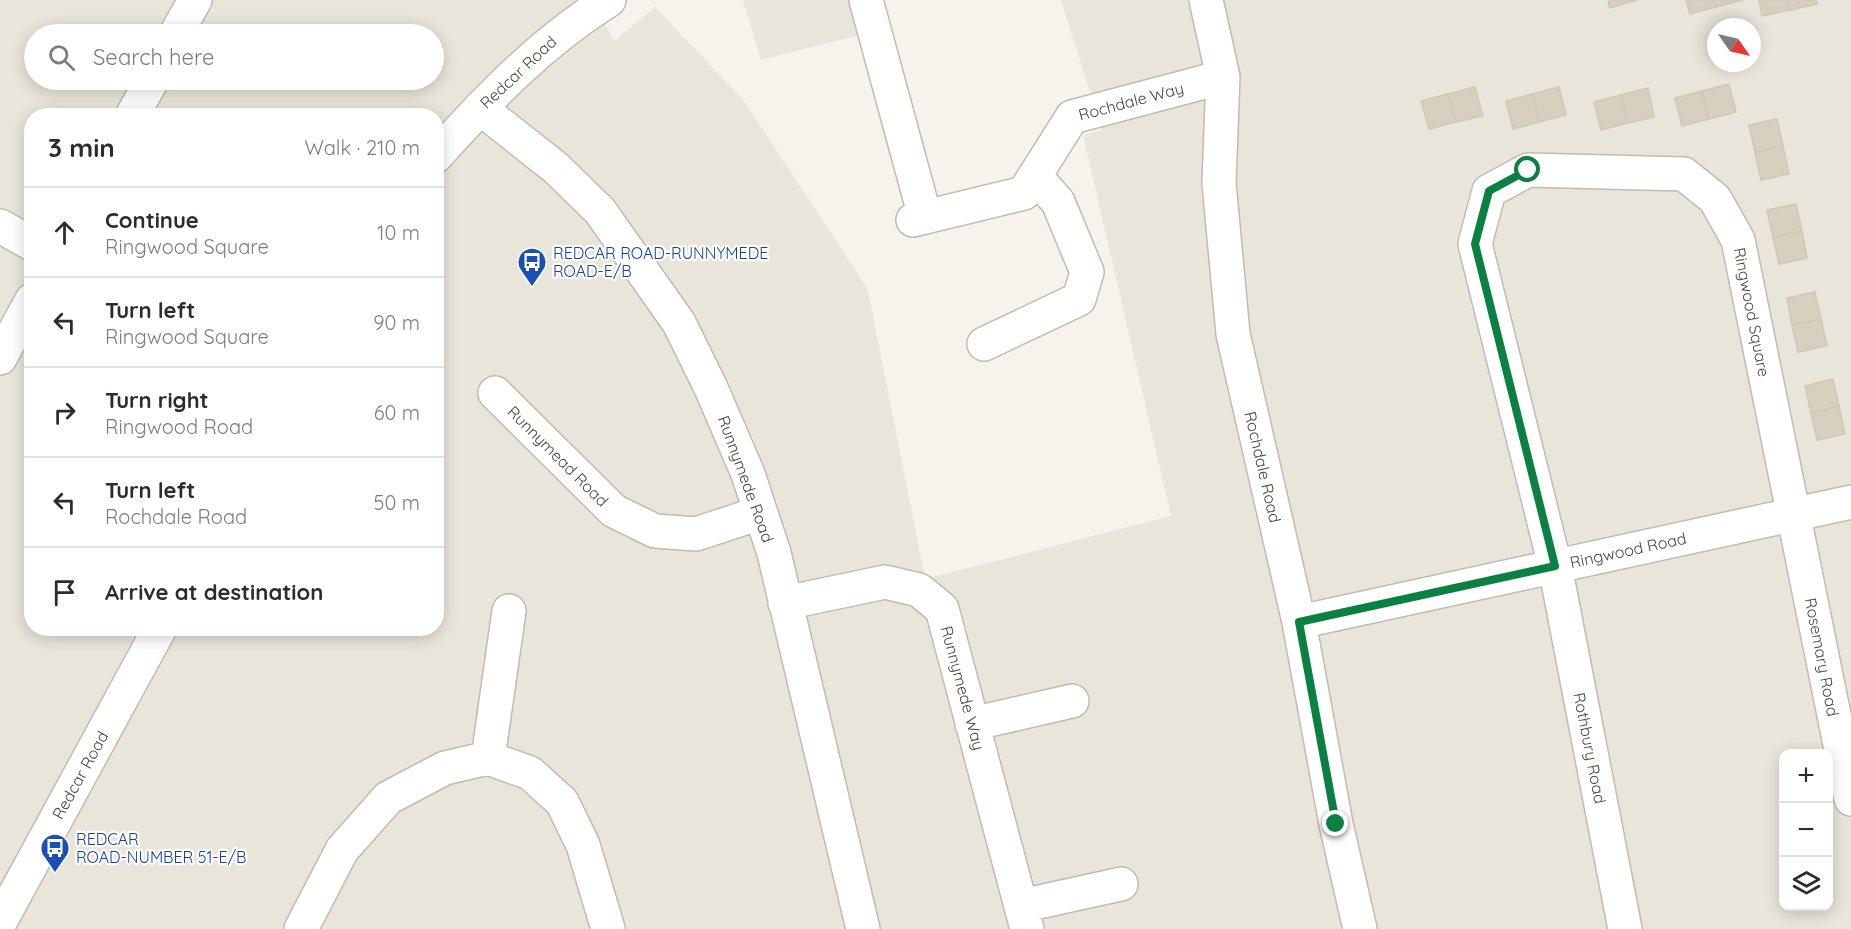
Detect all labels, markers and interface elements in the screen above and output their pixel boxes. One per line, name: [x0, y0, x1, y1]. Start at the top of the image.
north arrow: [1707, 18, 1761, 72]
search box: [24, 24, 444, 90]
street label: Redcar Road: [475, 31, 561, 113]
icon: search: [45, 41, 78, 74]
text: Search here: [93, 43, 214, 71]
street label: Rochdale Way: [1076, 77, 1186, 125]
text: 3 min: [48, 131, 115, 164]
text: Walk · 210 m: [305, 135, 420, 160]
route start: [1514, 156, 1540, 182]
text: Continue: [105, 206, 199, 234]
icon: ahead: [48, 216, 81, 249]
text: 10 m: [377, 220, 420, 245]
text: Ringwood Square: [105, 234, 269, 259]
place label: REDCAR ROAD-RUNNYMEDE ROAD-E/B: [553, 243, 768, 281]
bus stop icon: REDCAR ROAD-RUNNYMEDE ROAD-E/B: [516, 246, 548, 288]
street label: Ringwood Square: [1730, 246, 1774, 378]
text: Turn left: [105, 296, 195, 324]
icon: left: [48, 306, 81, 339]
text: 90 m: [373, 310, 420, 335]
text: Ringwood Square: [105, 324, 269, 349]
text: Turn right: [105, 386, 209, 414]
icon: right: [48, 396, 81, 429]
text: 60 m: [374, 400, 420, 425]
street label: Runnymead Road: [503, 401, 613, 511]
street label: Rochdale Road: [1240, 409, 1286, 525]
street label: Runnymede Road: [714, 413, 778, 545]
text: Ringwood Road: [105, 414, 253, 439]
text: Turn left: [105, 476, 195, 504]
icon: left: [48, 486, 81, 519]
text: 50 m: [374, 490, 420, 515]
text: Rochdale Road: [105, 504, 247, 529]
street label: Ringwood Road: [1568, 528, 1688, 572]
icon: arrive: [48, 576, 81, 609]
text: Arrive at destination: [105, 578, 323, 606]
street label: Rosemary Road: [1801, 596, 1843, 718]
street label: Runnymede Way: [937, 624, 989, 752]
street label: Rothbury Road: [1569, 691, 1611, 805]
street label: Redcar Road: [48, 727, 112, 823]
map controls: [1779, 749, 1833, 911]
button: +: [1779, 749, 1833, 803]
button: −: [1779, 803, 1833, 857]
route end: [1322, 810, 1348, 836]
place label: REDCAR ROAD-NUMBER 51-E/B: [76, 829, 246, 867]
bus stop icon: REDCAR ROAD-NUMBER 51-E/B: [39, 832, 71, 874]
button: layers: [1779, 857, 1833, 911]

